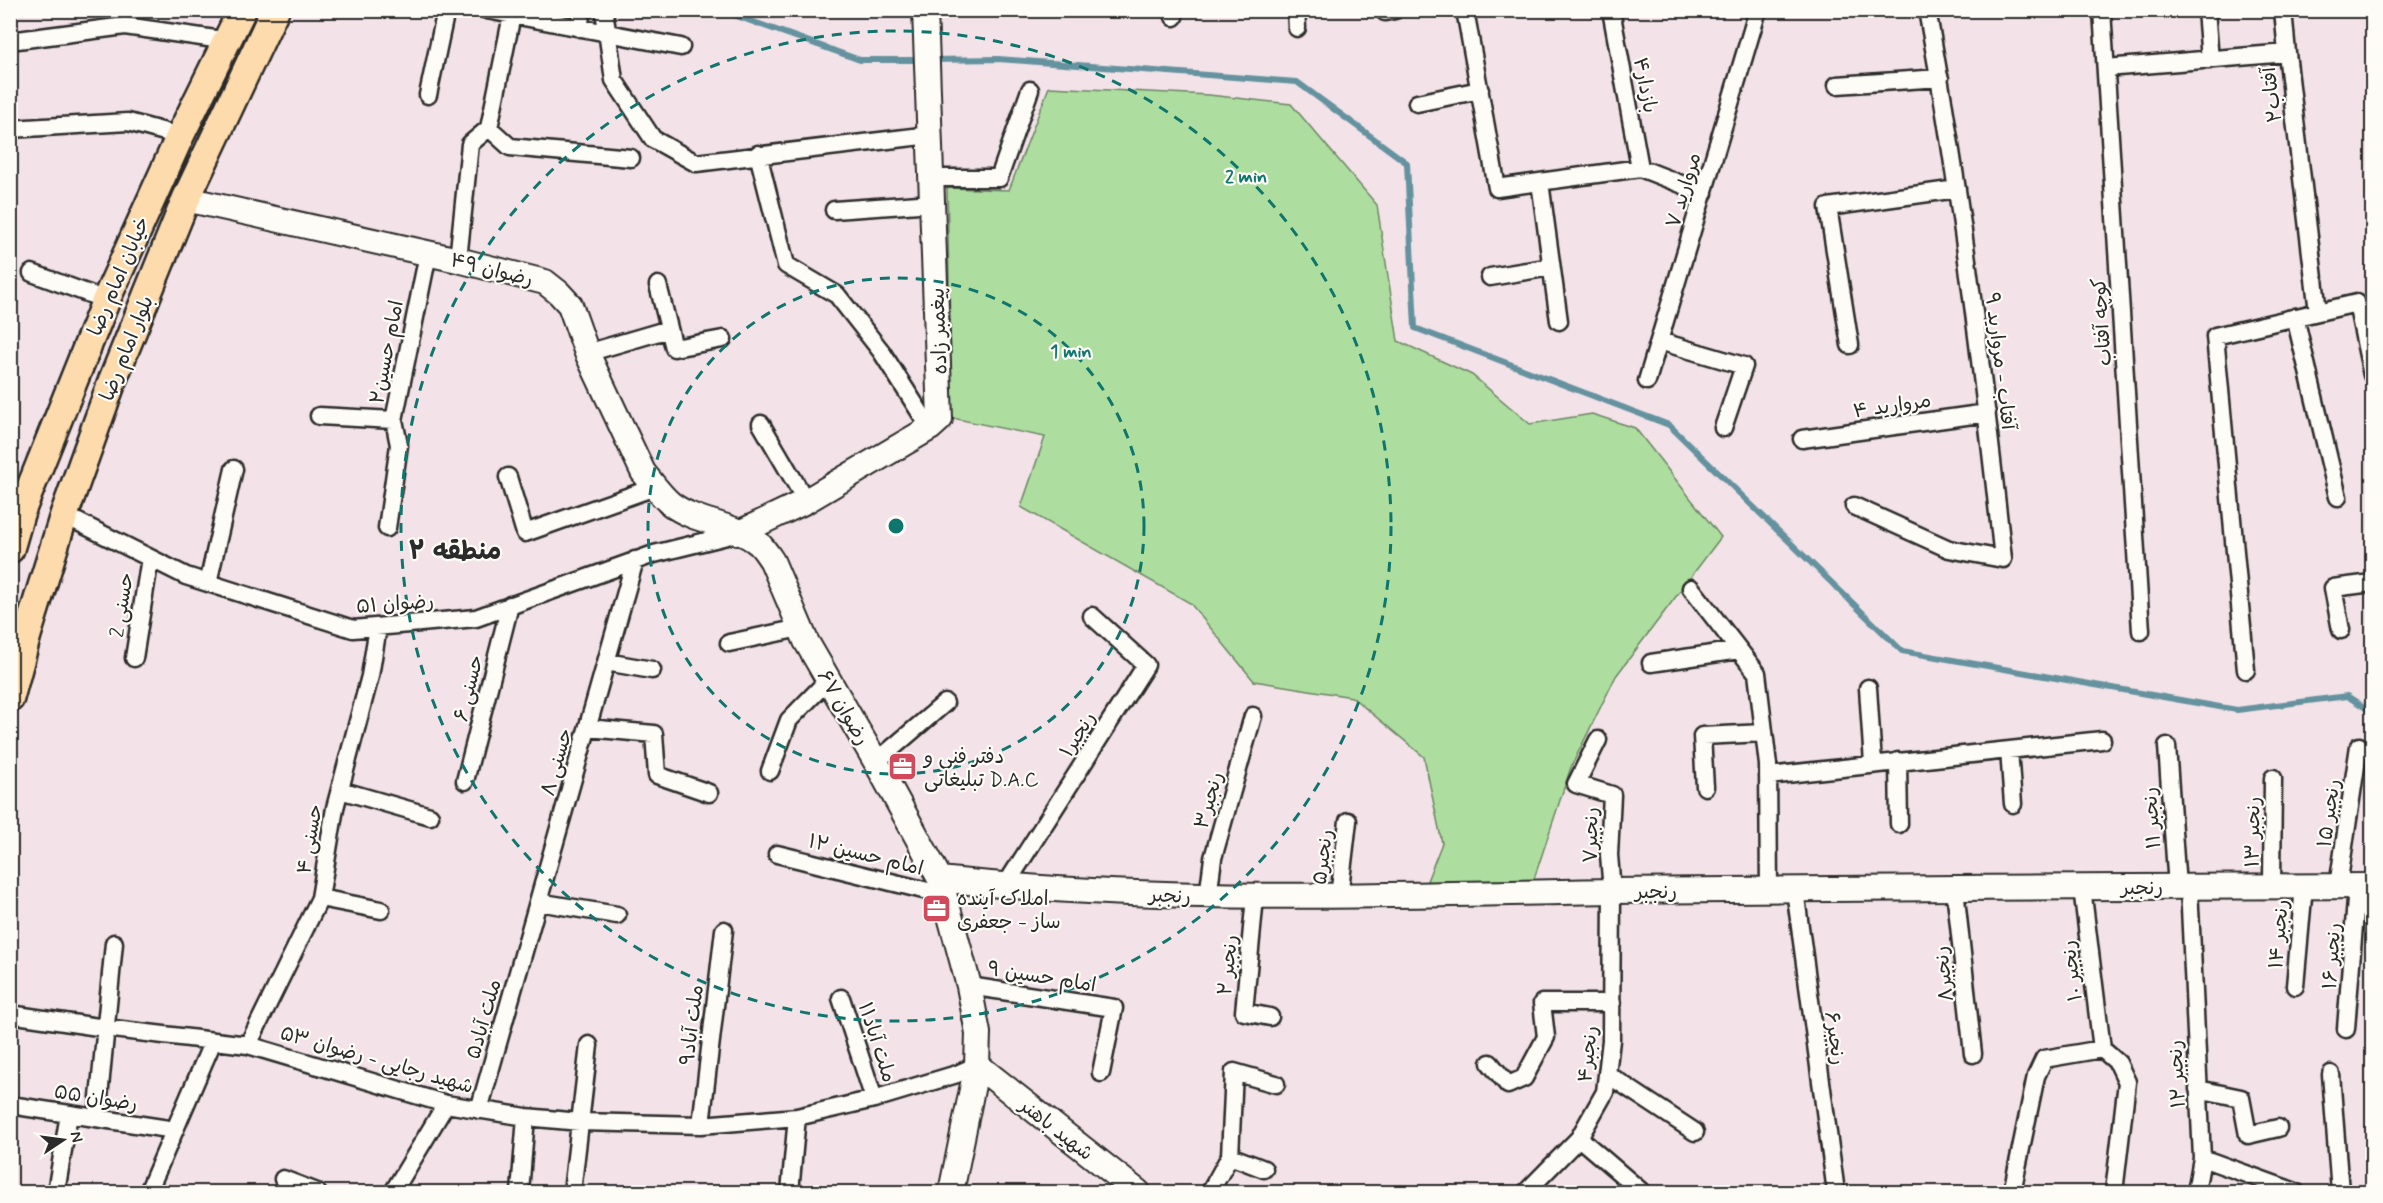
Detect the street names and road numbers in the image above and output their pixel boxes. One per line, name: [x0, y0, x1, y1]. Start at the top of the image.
street label: بازدار۴: [1626, 55, 1663, 115]
street label: آفتاب۲: [2256, 64, 2289, 124]
street label: مروارید ۷: [1660, 149, 1709, 232]
street label: خیابان امام رضا: [82, 213, 157, 340]
street label: رضوان ۴۹: [447, 247, 536, 294]
street label: کوچه آفتاب: [2086, 277, 2119, 367]
street label: پیغمبر زاده: [924, 287, 955, 375]
street label: آفتاب - مروارید ۹: [1978, 291, 2021, 432]
street label: بلوار امام رضا: [94, 292, 161, 405]
street label: امام حسین۲: [364, 298, 411, 406]
street label: مروارید ۴: [1851, 388, 1933, 425]
street label: حسنی 2: [104, 571, 141, 640]
street label: رضوان ۵۱: [355, 588, 435, 621]
street label: حسنی ۶: [448, 652, 491, 724]
street label: رضوان ۶۷: [810, 665, 875, 750]
street label: رنجبر۱: [1054, 707, 1103, 763]
street label: حسنی ۸: [535, 725, 580, 800]
street label: رنجبر۳: [1188, 769, 1230, 832]
street label: رنجبر ۱۵: [2311, 777, 2348, 849]
street label: رنجبر ۱۱: [2137, 786, 2168, 850]
street label: رنجبر ۱۳: [2239, 796, 2268, 868]
street label: حسنی ۴: [291, 802, 330, 876]
street label: رنجبر۷: [1578, 807, 1605, 863]
street label: امام حسین ۱۲: [805, 828, 926, 883]
street label: رنجبر۵: [1307, 828, 1340, 887]
street label: رنجبر: [2119, 875, 2163, 902]
street label: رنجبر: [1633, 879, 1677, 906]
street label: رنجبر: [1146, 882, 1192, 911]
street label: رنجبر ۱۴: [2263, 898, 2296, 970]
street label: رنجبر ۱۶: [2317, 922, 2348, 990]
street label: رنجبر ۲: [1212, 933, 1245, 997]
street label: رنجبر ۱۰: [2055, 939, 2090, 1003]
street label: رنجبر۸: [1928, 945, 1961, 1003]
street label: امام حسین ۹: [986, 956, 1098, 999]
street label: ملت آباد۵: [460, 976, 509, 1063]
street label: ملت آباد۹: [674, 983, 711, 1067]
street label: ملت آباد۱۱: [851, 999, 902, 1086]
street label: رنجبر۶: [1817, 1010, 1852, 1067]
street label: شهید رجایی - رضوان ۵۳: [277, 1020, 476, 1101]
street label: رنجبر۴: [1572, 1024, 1605, 1084]
street label: رنجبر ۱۲: [2162, 1039, 2193, 1109]
street label: رضوان ۵۵: [52, 1079, 140, 1118]
street label: شهید باهنر: [1012, 1092, 1098, 1167]

